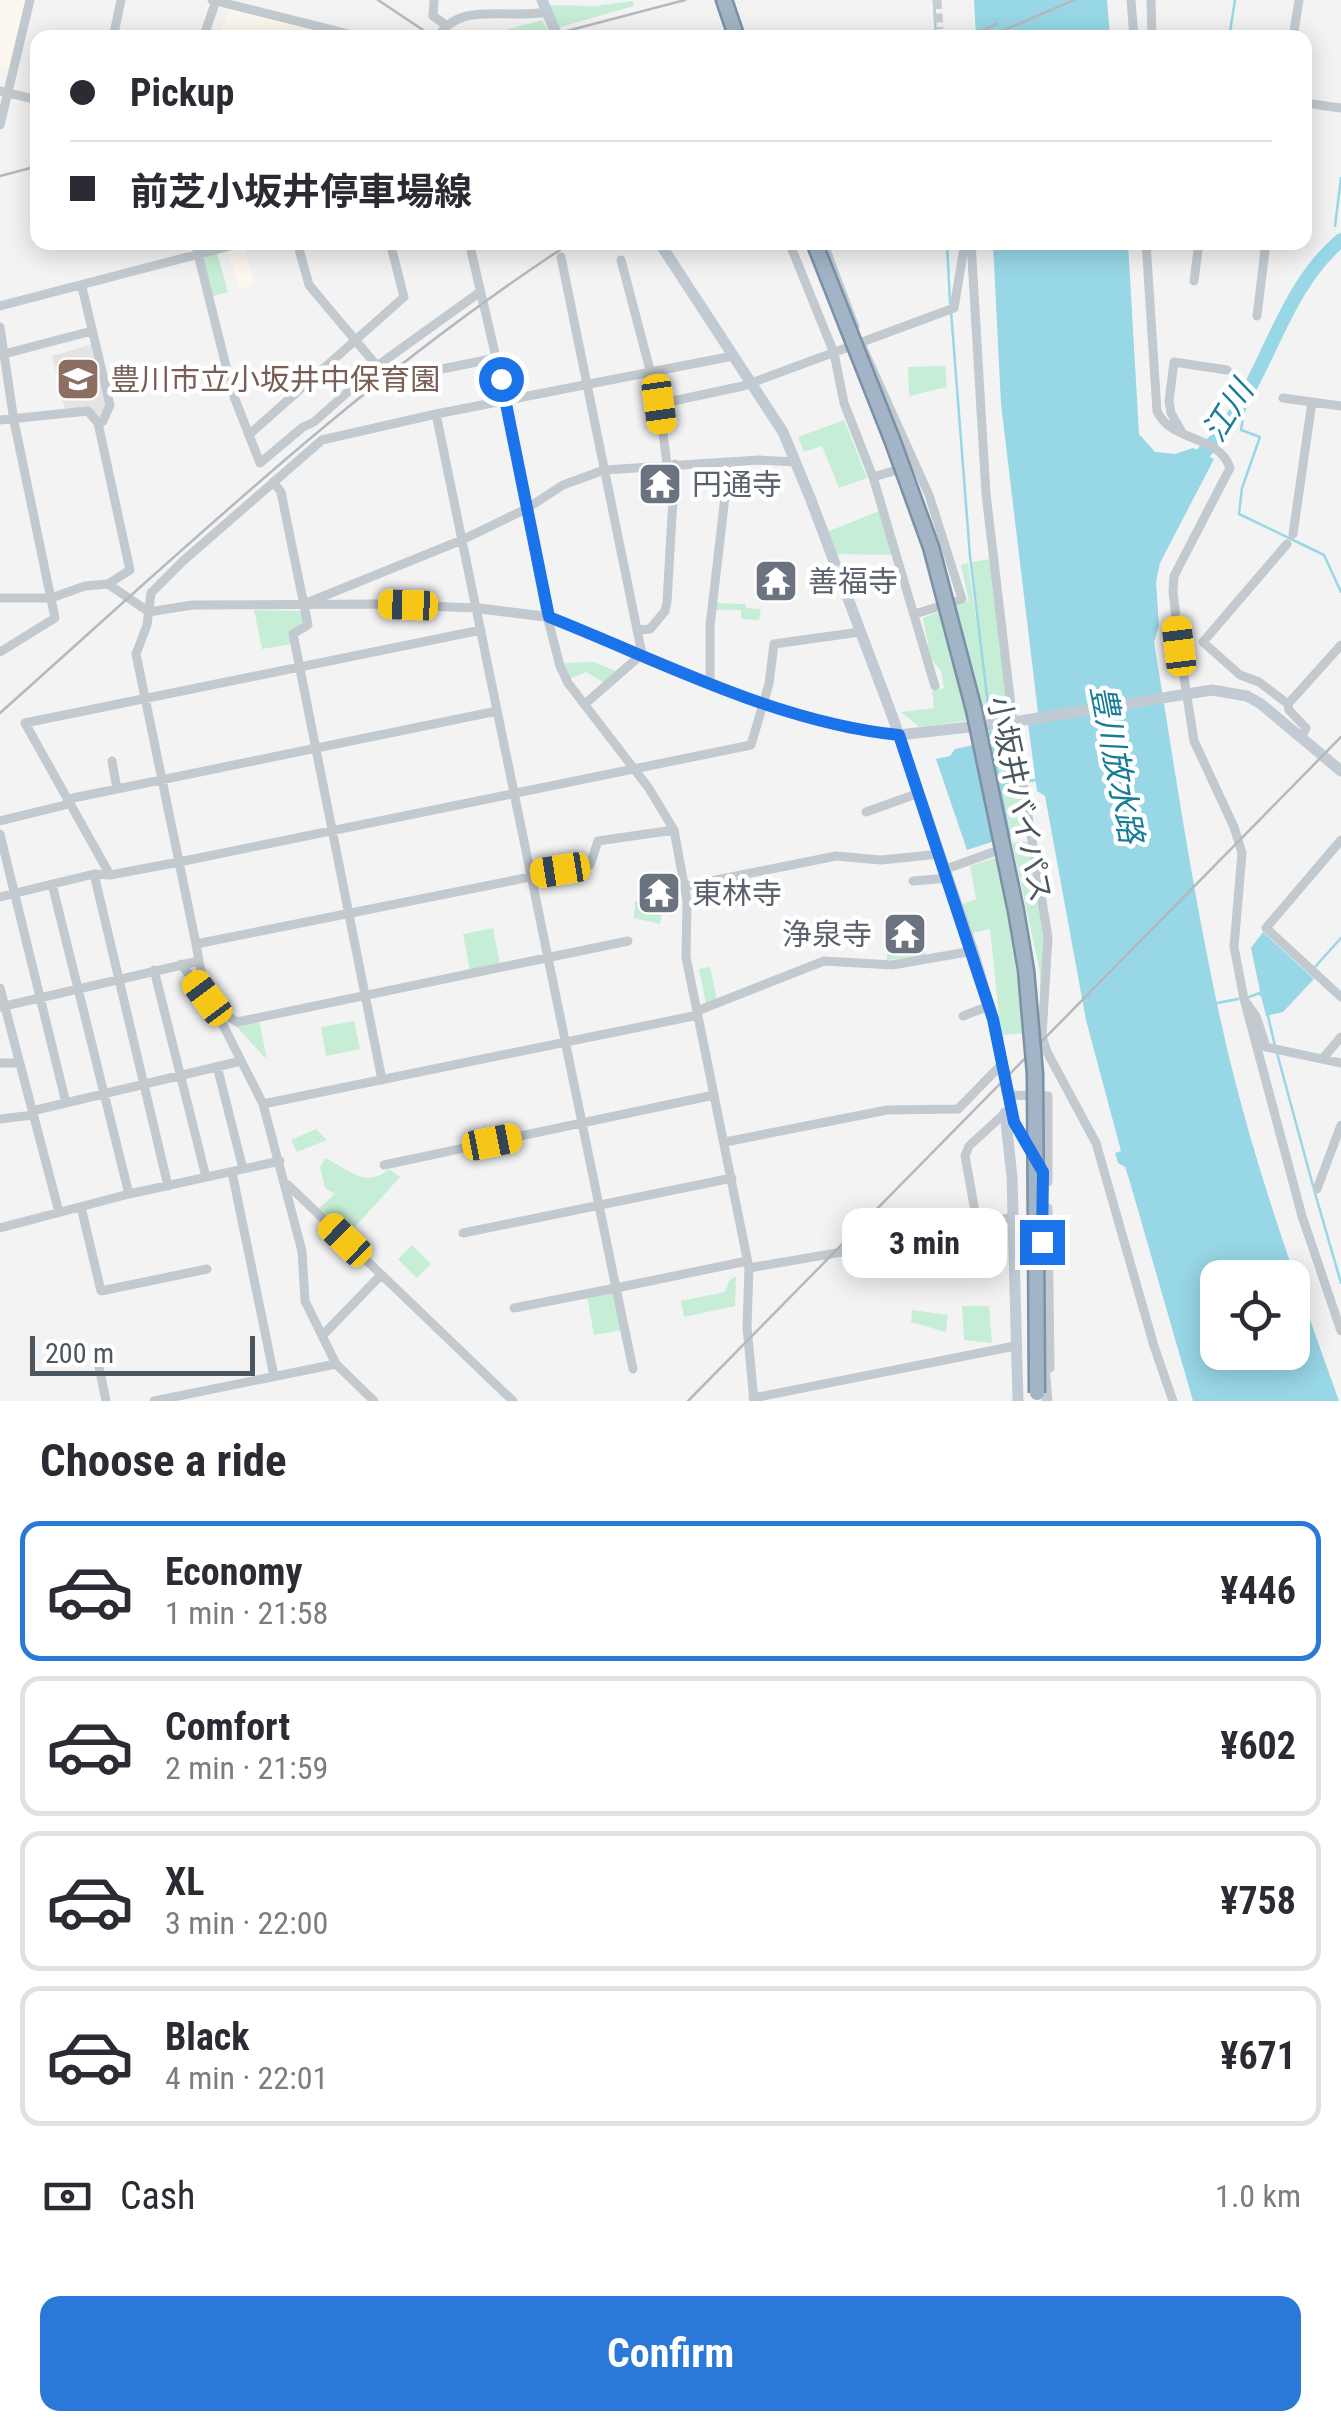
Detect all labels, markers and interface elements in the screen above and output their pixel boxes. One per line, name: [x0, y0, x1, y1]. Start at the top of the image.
text: Pickup: [130, 71, 234, 115]
text: 前芝小坂井停車場線: [130, 170, 472, 214]
school or university icon: 豊川市立小坂井中保育園: [55, 356, 101, 402]
route start: [479, 357, 524, 402]
place label: 豊川市立小坂井中保育園: [110, 362, 440, 397]
water label: 江川: [1195, 371, 1263, 448]
car: [640, 372, 678, 436]
temple icon: 円通寺: [637, 461, 683, 507]
place label: 円通寺: [692, 467, 782, 502]
temple icon: 善福寺: [753, 558, 799, 604]
place label: 善福寺: [808, 564, 898, 599]
car: [377, 589, 439, 621]
car: [1160, 614, 1198, 678]
water label: 豊川放水路: [1083, 682, 1151, 849]
street label: 小坂井バイパス: [981, 693, 1059, 905]
car: [528, 850, 592, 890]
temple icon: 東林寺: [636, 870, 682, 916]
place label: 東林寺: [692, 876, 782, 911]
temple icon: 浄泉寺: [882, 911, 928, 957]
place label: 浄泉寺: [782, 917, 872, 952]
car: [177, 965, 237, 1031]
car: [460, 1122, 524, 1162]
callout: 3 min: [842, 1207, 1007, 1277]
car: [313, 1208, 377, 1272]
route end: [1020, 1220, 1065, 1265]
text: 3 min: [889, 1224, 960, 1262]
map controls: [1200, 1260, 1310, 1370]
button: locate: [1200, 1260, 1310, 1370]
scale bar: [30, 1331, 255, 1376]
text: 200 m: [45, 1337, 114, 1370]
text: Choose a ride: [40, 1434, 287, 1487]
icon: car: [45, 1546, 135, 1636]
text: Economy: [165, 1550, 302, 1594]
text: ¥446: [1220, 1569, 1296, 1613]
text: 1 min · 21:58: [165, 1594, 328, 1632]
icon: car: [45, 1701, 135, 1791]
text: Comfort: [165, 1705, 290, 1749]
text: ¥602: [1220, 1724, 1296, 1768]
text: 2 min · 21:59: [165, 1749, 328, 1787]
icon: car: [45, 1856, 135, 1946]
text: XL: [165, 1860, 204, 1904]
text: ¥758: [1220, 1879, 1296, 1923]
text: 3 min · 22:00: [165, 1904, 328, 1942]
icon: car: [45, 2011, 135, 2101]
text: Black: [165, 2015, 249, 2059]
text: ¥671: [1220, 2034, 1296, 2078]
text: 4 min · 22:01: [165, 2059, 328, 2097]
icon: cash: [40, 2169, 95, 2224]
text: Cash: [120, 2174, 195, 2218]
text: 1.0 km: [1215, 2177, 1301, 2215]
button: Confirm: [40, 2296, 1301, 2411]

